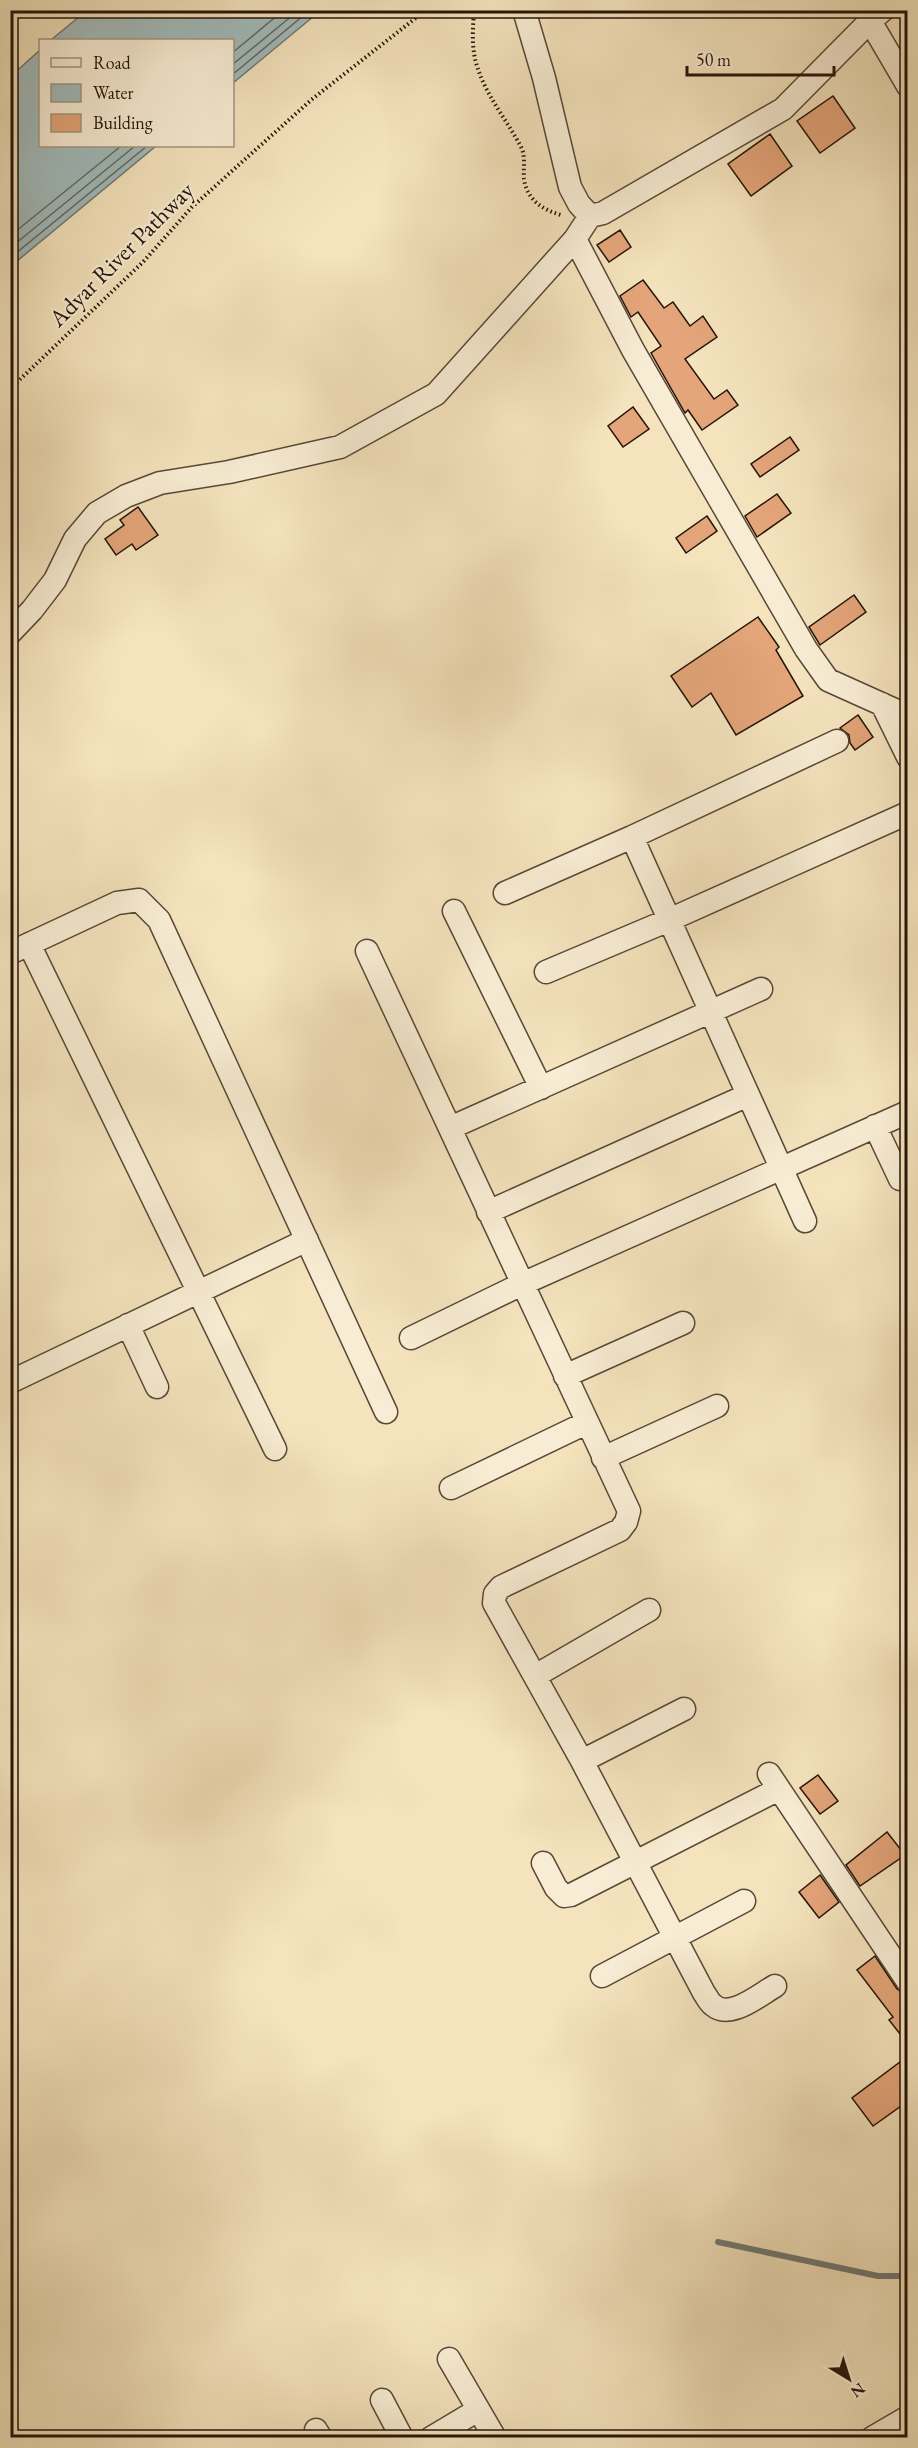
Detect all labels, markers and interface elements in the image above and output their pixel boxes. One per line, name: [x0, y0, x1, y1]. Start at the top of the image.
legend: [39, 39, 234, 147]
scale bar: [687, 39, 834, 77]
text: 50 m: [696, 48, 731, 71]
text: Road: [93, 51, 132, 74]
text: Water: [93, 81, 134, 104]
text: Building: [93, 111, 153, 134]
street label: Adyar River Pathway: [41, 174, 201, 334]
north arrow: [819, 2349, 879, 2409]
text: N: [846, 2378, 869, 2403]

